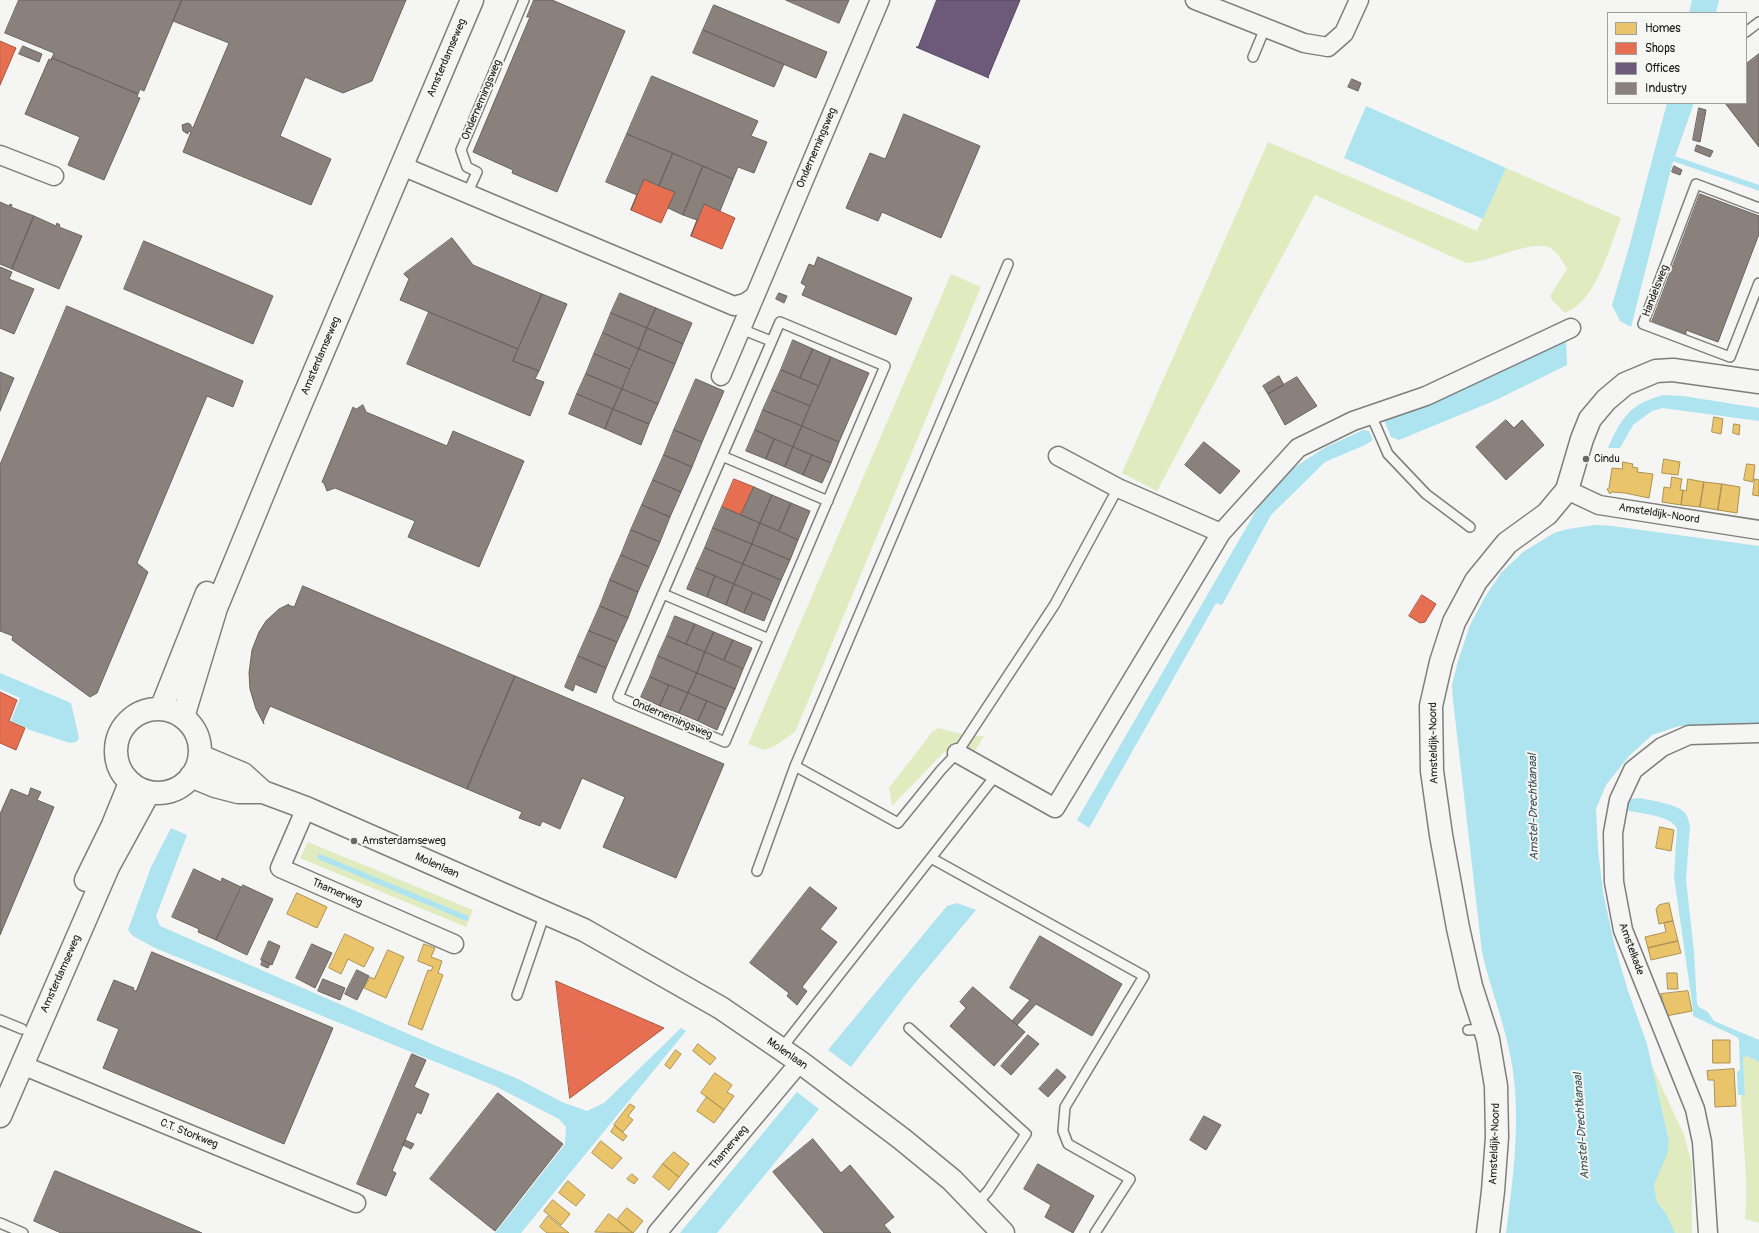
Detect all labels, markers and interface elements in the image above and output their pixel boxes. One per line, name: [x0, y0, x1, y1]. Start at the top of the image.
legend: [1607, 12, 1747, 104]
street label: Amsterdamseweg: [425, 17, 469, 99]
text: Homes: [1645, 21, 1681, 36]
text: Shops: [1645, 41, 1675, 56]
street label: Ondernemingsweg: [459, 58, 505, 142]
text: Offices: [1645, 61, 1680, 76]
text: Industry: [1645, 81, 1687, 96]
street label: Ondernemingsweg: [794, 106, 840, 190]
street label: Handelsweg: [1640, 263, 1672, 319]
street label: Amsterdamseweg: [299, 315, 343, 397]
place label: Cindu: [1594, 452, 1620, 466]
marker: Cindu: [1581, 454, 1591, 464]
street label: Amsteldijk-Noord: [1618, 501, 1700, 527]
street label: Ondernemingsweg: [630, 696, 714, 742]
street label: Amsteldijk-Noord: [1427, 702, 1441, 784]
water label: Amstel-Drechtkanaal: [1526, 753, 1542, 861]
place label: Amsterdamseweg: [362, 834, 446, 848]
marker: Amsterdamseweg: [349, 836, 359, 846]
street label: Molenlaan: [413, 850, 461, 882]
street label: Thamerweg: [310, 876, 364, 910]
street label: Amstelkade: [1615, 921, 1647, 977]
street label: Amsterdamseweg: [38, 933, 84, 1015]
street label: Molenlaan: [764, 1035, 810, 1073]
water label: Amstel-Drechtkanaal: [1571, 1072, 1593, 1180]
street label: Amsteldijk-Noord: [1487, 1103, 1503, 1185]
street label: C.T. Storkweg: [158, 1116, 220, 1152]
street label: Thamerweg: [707, 1123, 751, 1173]

